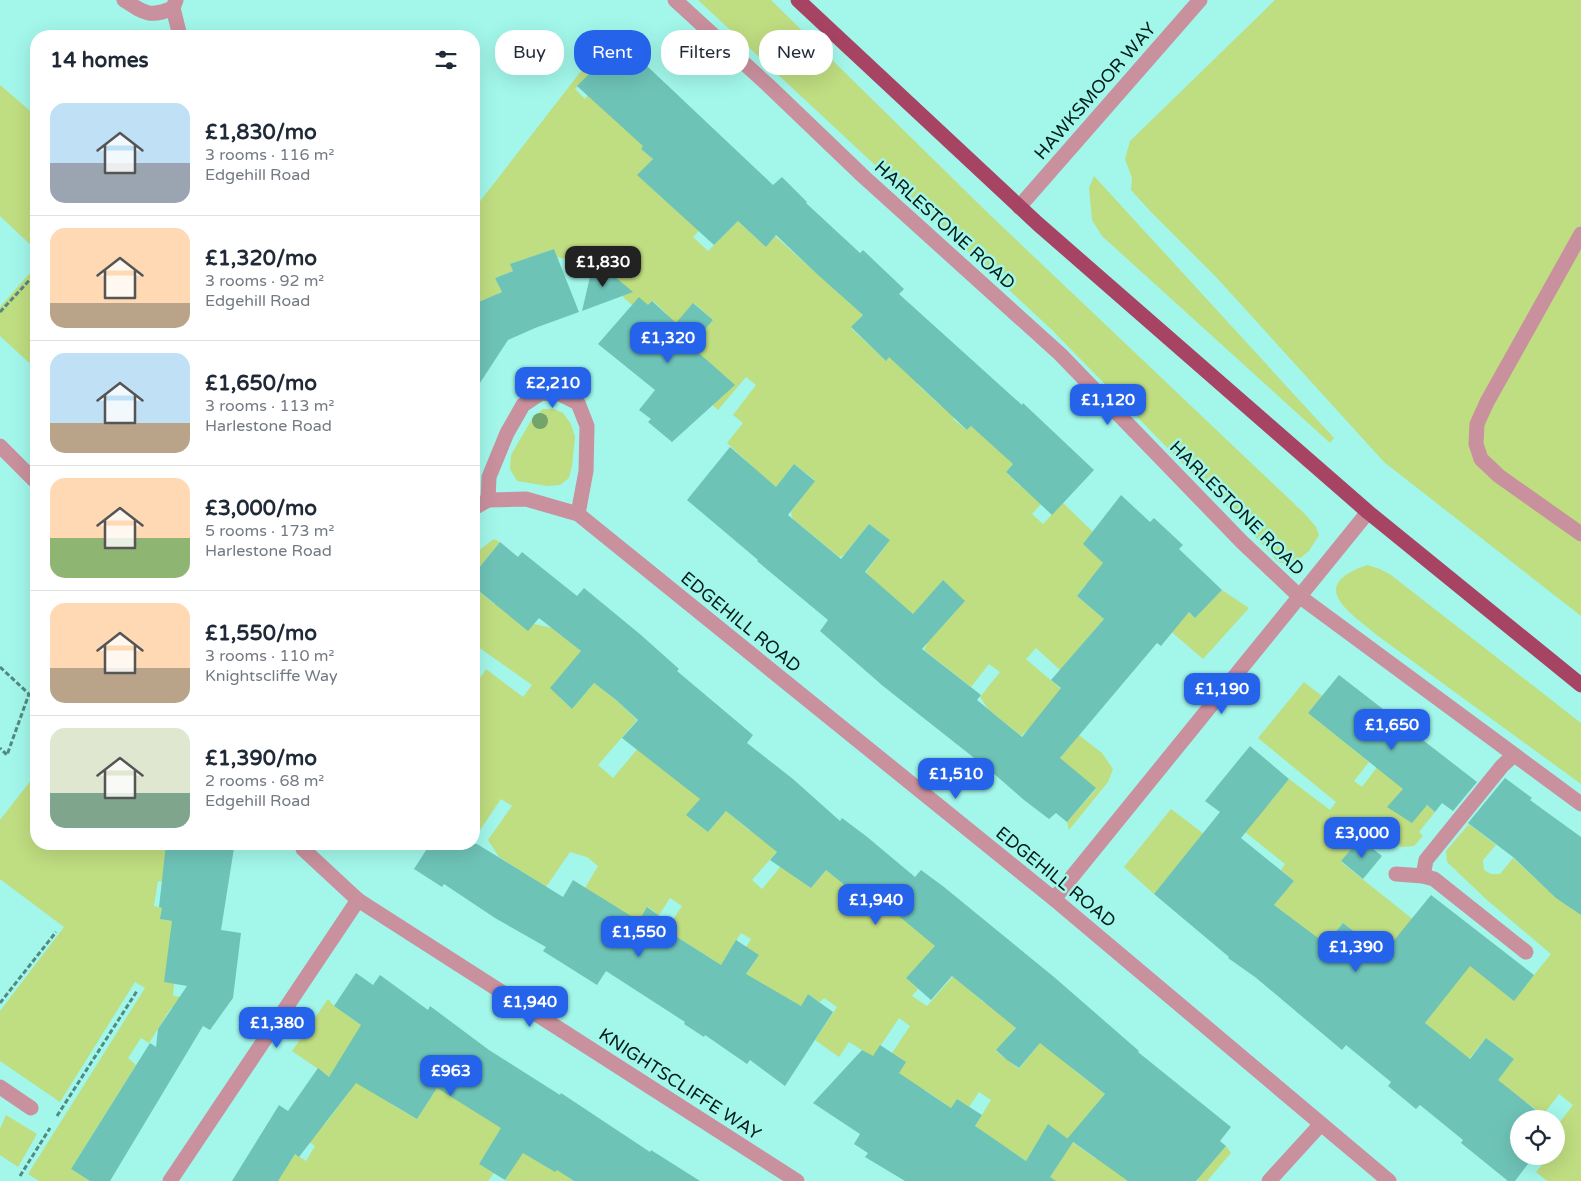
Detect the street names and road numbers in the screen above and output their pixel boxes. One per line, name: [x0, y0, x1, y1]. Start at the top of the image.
street label: HAWKSMOOR WAY: [1029, 18, 1161, 164]
street label: HARLESTONE ROAD: [870, 156, 1020, 294]
street label: HARLESTONE ROAD: [1165, 436, 1309, 580]
street label: EDGEHILL ROAD: [676, 567, 806, 677]
street label: EDGEHILL ROAD: [991, 822, 1121, 932]
street label: KNIGHTSCLIFFE WAY: [595, 1023, 766, 1145]

